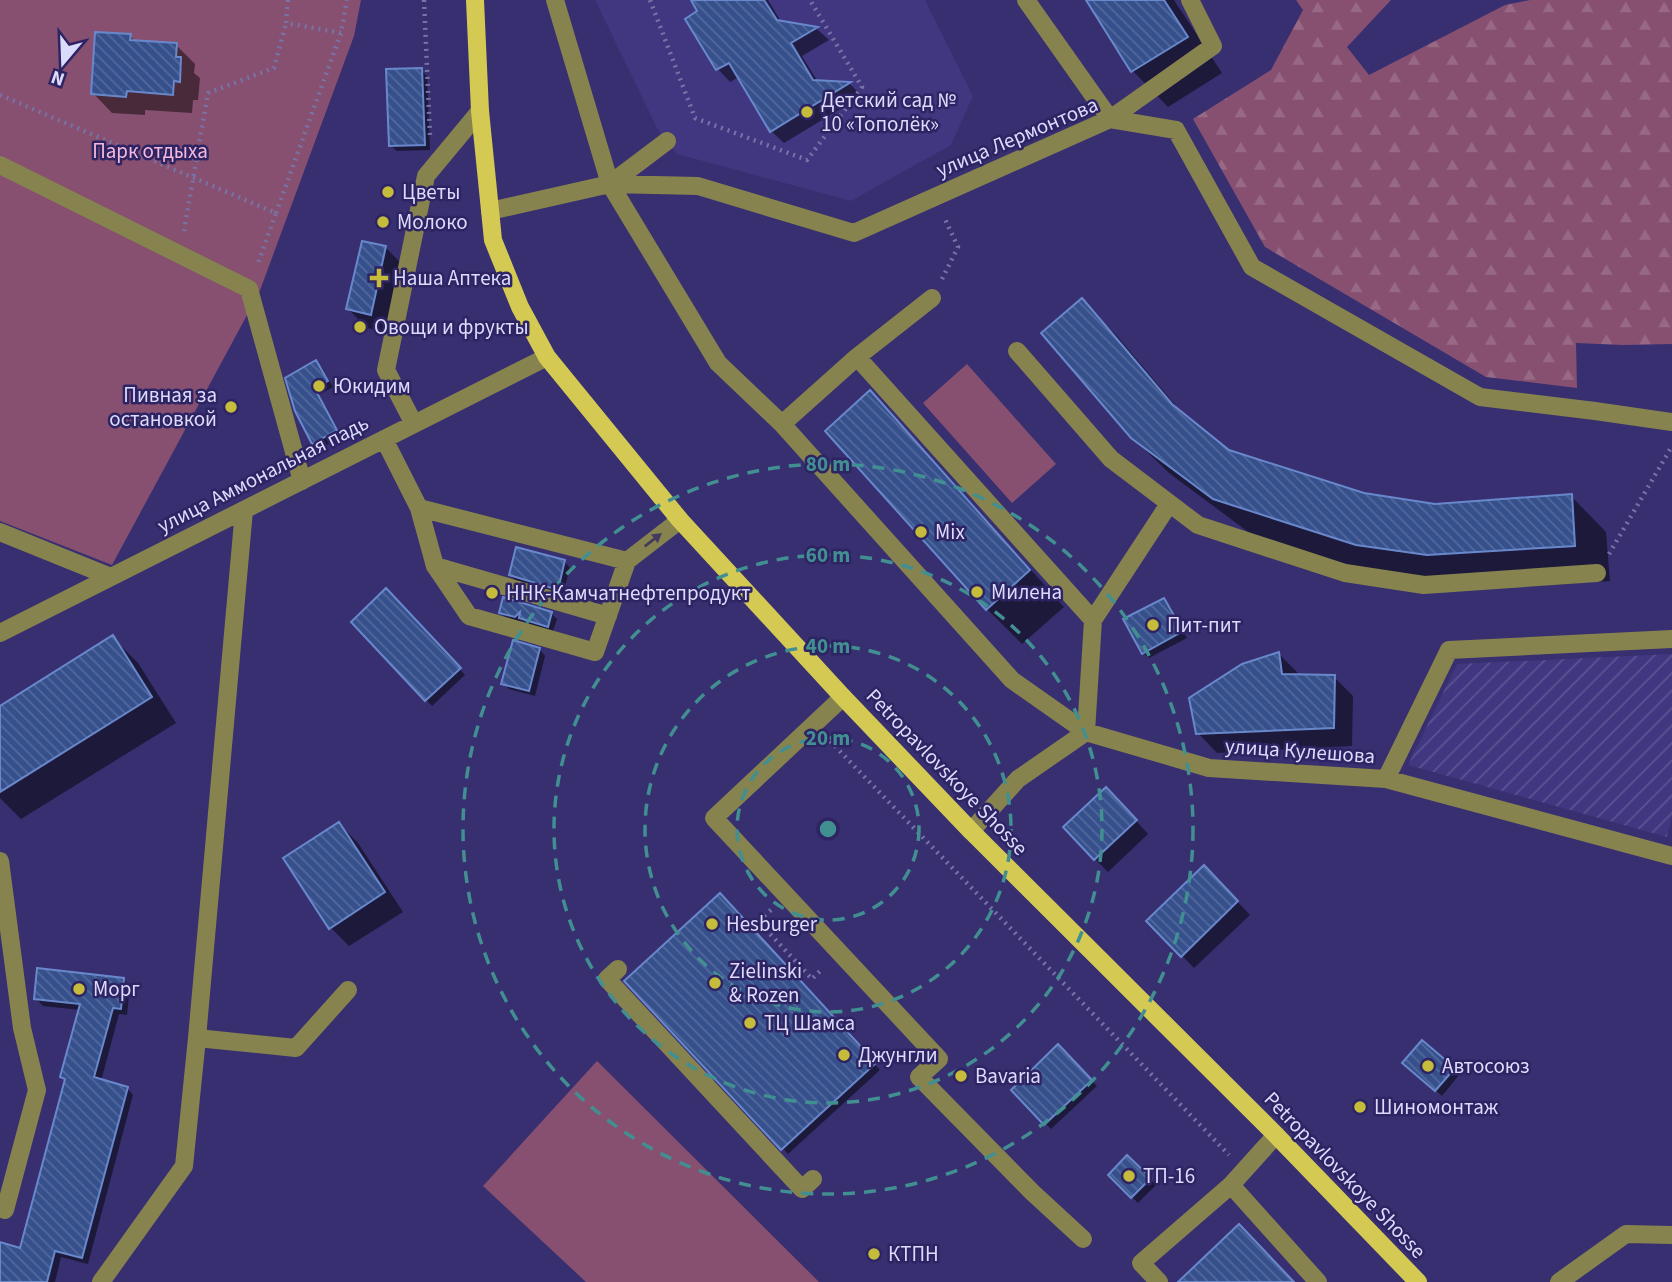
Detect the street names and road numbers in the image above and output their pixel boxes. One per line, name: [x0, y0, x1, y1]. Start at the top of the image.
street label: улица Лермонтова: [931, 89, 1103, 185]
street label: улица Аммональная падь: [152, 408, 374, 540]
street label: Petropavlovskoye Shosse: [859, 682, 1035, 862]
street label: улица Кулешова: [1224, 731, 1376, 771]
street label: Petropavlovskoye Shosse: [1257, 1085, 1433, 1265]

